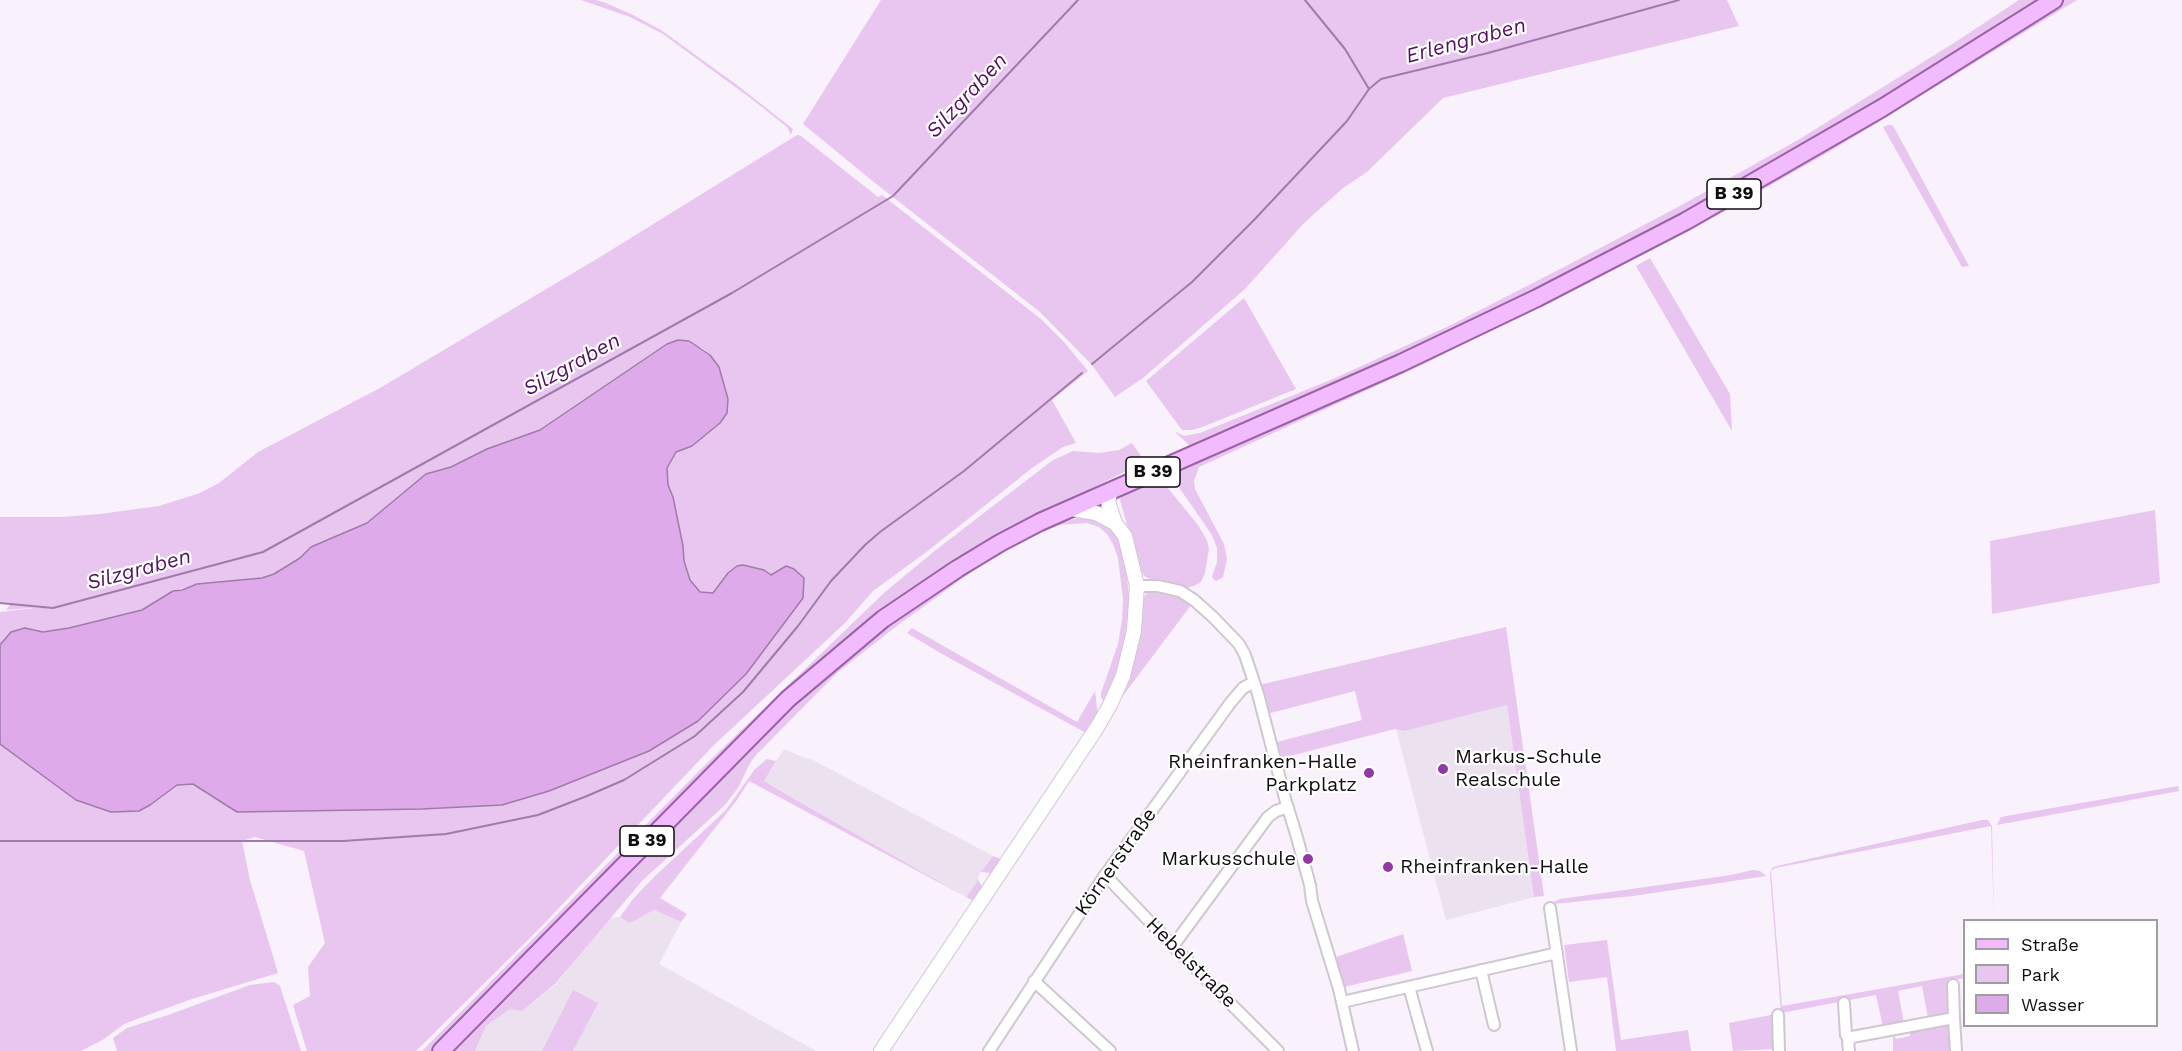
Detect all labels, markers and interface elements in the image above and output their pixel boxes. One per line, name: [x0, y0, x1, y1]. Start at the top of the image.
water label: Erlengraben: [1403, 13, 1529, 69]
water label: Silzgraben: [921, 48, 1013, 144]
road number: B 39: [1707, 179, 1761, 209]
water label: Silzgraben: [519, 328, 625, 402]
road number: B 39: [1126, 457, 1180, 487]
water label: Silzgraben: [84, 544, 194, 596]
place label: Markus-Schule Realschule: [1455, 745, 1602, 792]
place label: Rheinfranken-Halle Parkplatz: [1168, 750, 1357, 797]
marker: Markus-Schule Realschule: [1436, 762, 1450, 776]
marker: Rheinfranken-Halle Parkplatz: [1362, 766, 1376, 780]
street label: Körnerstraße: [1070, 803, 1162, 921]
road number: B 39: [620, 826, 674, 856]
place label: Markusschule: [1161, 847, 1296, 871]
marker: Markusschule: [1301, 852, 1315, 866]
place label: Rheinfranken-Halle: [1400, 855, 1589, 879]
marker: Rheinfranken-Halle: [1381, 860, 1395, 874]
street label: Hebelstraße: [1141, 913, 1241, 1013]
legend: [1963, 919, 2158, 1027]
text: Straße: [2021, 934, 2079, 955]
text: Park: [2021, 964, 2060, 985]
text: Wasser: [2021, 994, 2084, 1015]

